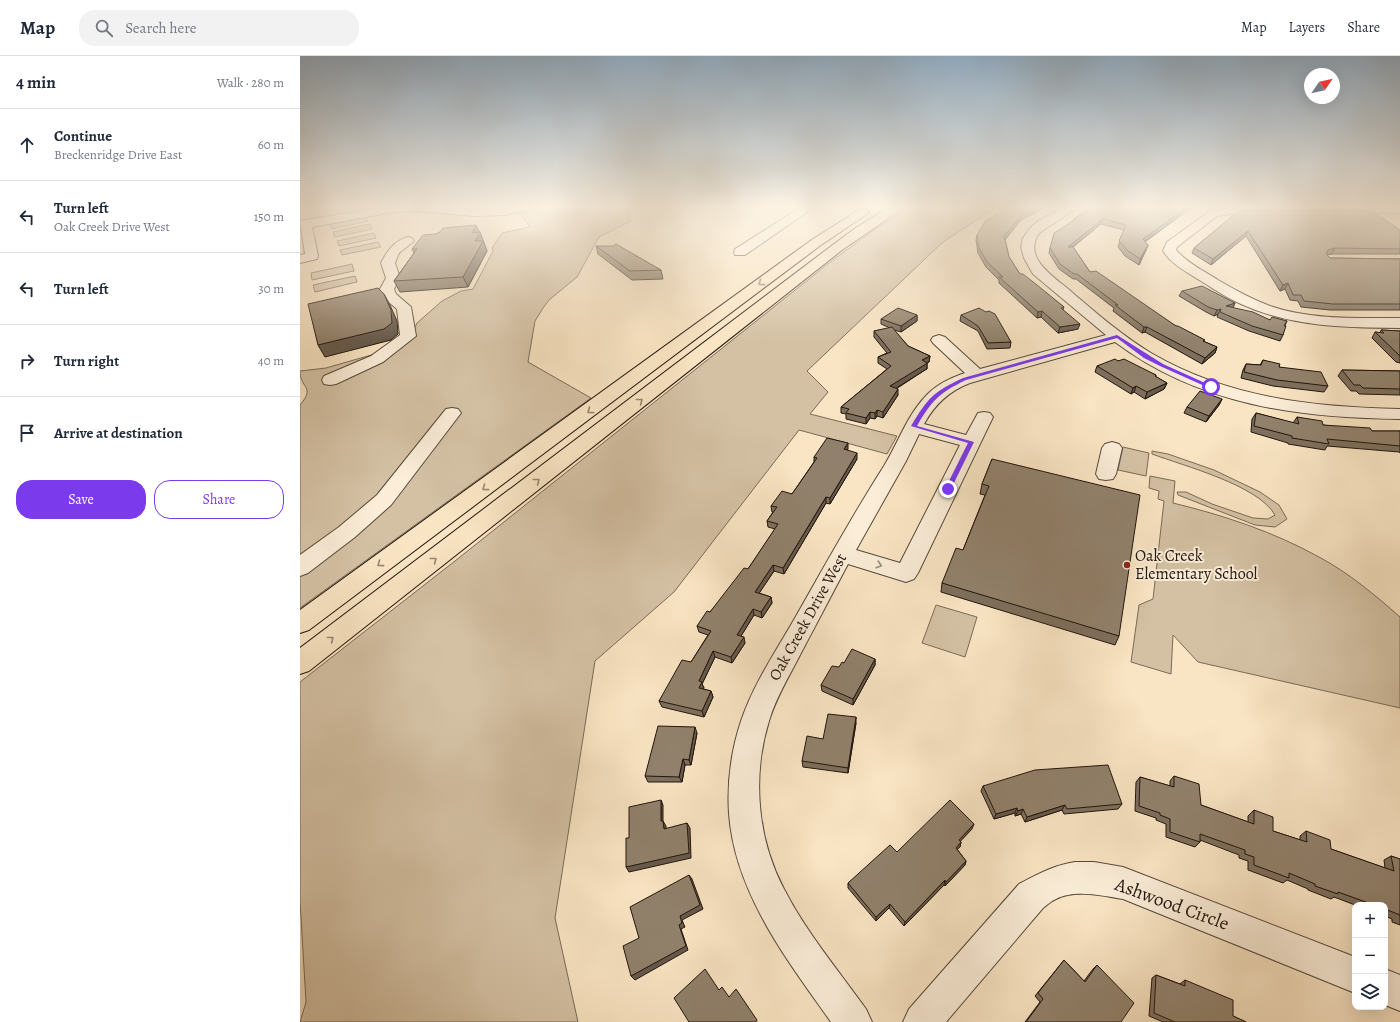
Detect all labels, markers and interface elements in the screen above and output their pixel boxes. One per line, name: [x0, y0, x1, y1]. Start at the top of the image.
search box: [79, 10, 359, 46]
text: Map: [20, 15, 55, 41]
icon: search: [93, 17, 115, 39]
text: Search here: [125, 18, 197, 38]
text: Map: [1241, 18, 1267, 37]
text: Layers: [1289, 18, 1325, 37]
text: Share: [1347, 18, 1380, 37]
north arrow: [1304, 68, 1340, 104]
text: 4 min: [16, 71, 56, 94]
text: Walk · 280 m: [217, 74, 284, 91]
text: Continue: [54, 126, 112, 146]
icon: ahead: [16, 134, 38, 156]
text: 60 m: [258, 136, 284, 153]
text: Breckenridge Drive East: [54, 146, 182, 163]
text: Turn left: [54, 198, 109, 218]
icon: left: [16, 206, 38, 228]
text: 150 m: [254, 208, 284, 225]
text: Oak Creek Drive West: [54, 218, 170, 235]
icon: left: [16, 278, 38, 300]
one-way arrow: [759, 278, 766, 285]
text: Turn left: [54, 279, 109, 299]
text: 30 m: [258, 280, 284, 297]
icon: right: [16, 350, 38, 372]
text: Turn right: [54, 351, 119, 371]
text: 40 m: [258, 352, 284, 369]
route start: [1202, 378, 1220, 396]
one-way arrow: [635, 399, 642, 406]
one-way arrow: [587, 406, 594, 413]
icon: arrive: [16, 422, 38, 444]
text: Arrive at destination: [54, 423, 183, 443]
one-way arrow: [532, 478, 539, 485]
button: Save: [16, 480, 146, 519]
button: Share: [154, 480, 284, 519]
route end: [939, 480, 957, 498]
one-way arrow: [482, 483, 489, 490]
place label: Oak Creek Elementary School: [1135, 545, 1258, 585]
street label: Oak Creek Drive West: [764, 549, 852, 685]
one-way arrow: [429, 558, 436, 565]
one-way arrow: [377, 559, 384, 566]
one-way arrow: [876, 560, 883, 569]
marker: Oak Creek Elementary School: [1122, 560, 1132, 570]
one-way arrow: [326, 637, 333, 644]
street label: Ashwood Circle: [1110, 871, 1233, 937]
map controls: [1352, 902, 1388, 1010]
button: +: [1352, 902, 1388, 938]
button: −: [1352, 938, 1388, 974]
button: layers: [1352, 974, 1388, 1010]

